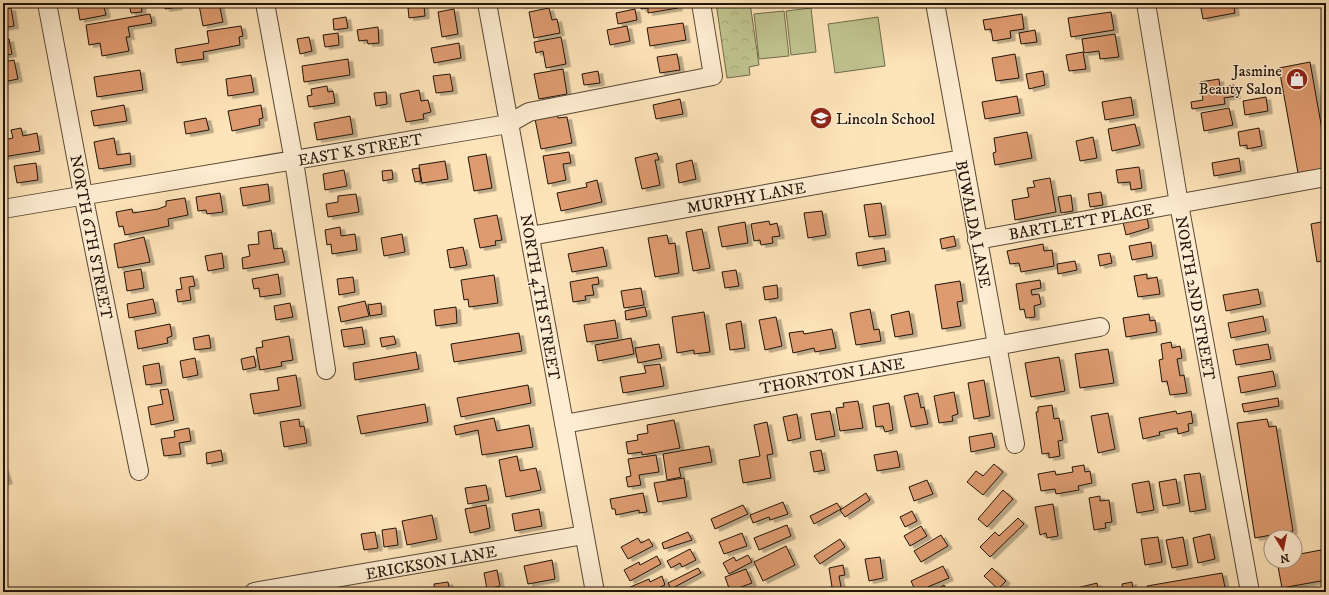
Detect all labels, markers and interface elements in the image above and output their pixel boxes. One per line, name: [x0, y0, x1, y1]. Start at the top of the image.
place label: Jasmine Beauty Salon: [1199, 61, 1283, 99]
shop icon: Jasmine Beauty Salon: [1284, 66, 1310, 92]
school or university icon: Lincoln School: [808, 105, 834, 131]
place label: Lincoln School: [836, 109, 935, 129]
street label: EAST K STREET: [296, 129, 424, 171]
street label: NORTH 6TH STREET: [65, 153, 117, 321]
street label: BUWALDA LANE: [951, 158, 995, 290]
street label: MURPHY LANE: [685, 178, 807, 218]
street label: BARTLETT PLACE: [1007, 199, 1155, 245]
street label: NORTH 4TH STREET: [516, 213, 564, 382]
street label: NORTH 2ND STREET: [1171, 215, 1219, 382]
street label: THORNTON LANE: [758, 353, 906, 399]
north arrow: [1263, 529, 1303, 569]
street label: ERICKSON LANE: [364, 542, 498, 584]
text: N: [1279, 550, 1290, 566]

